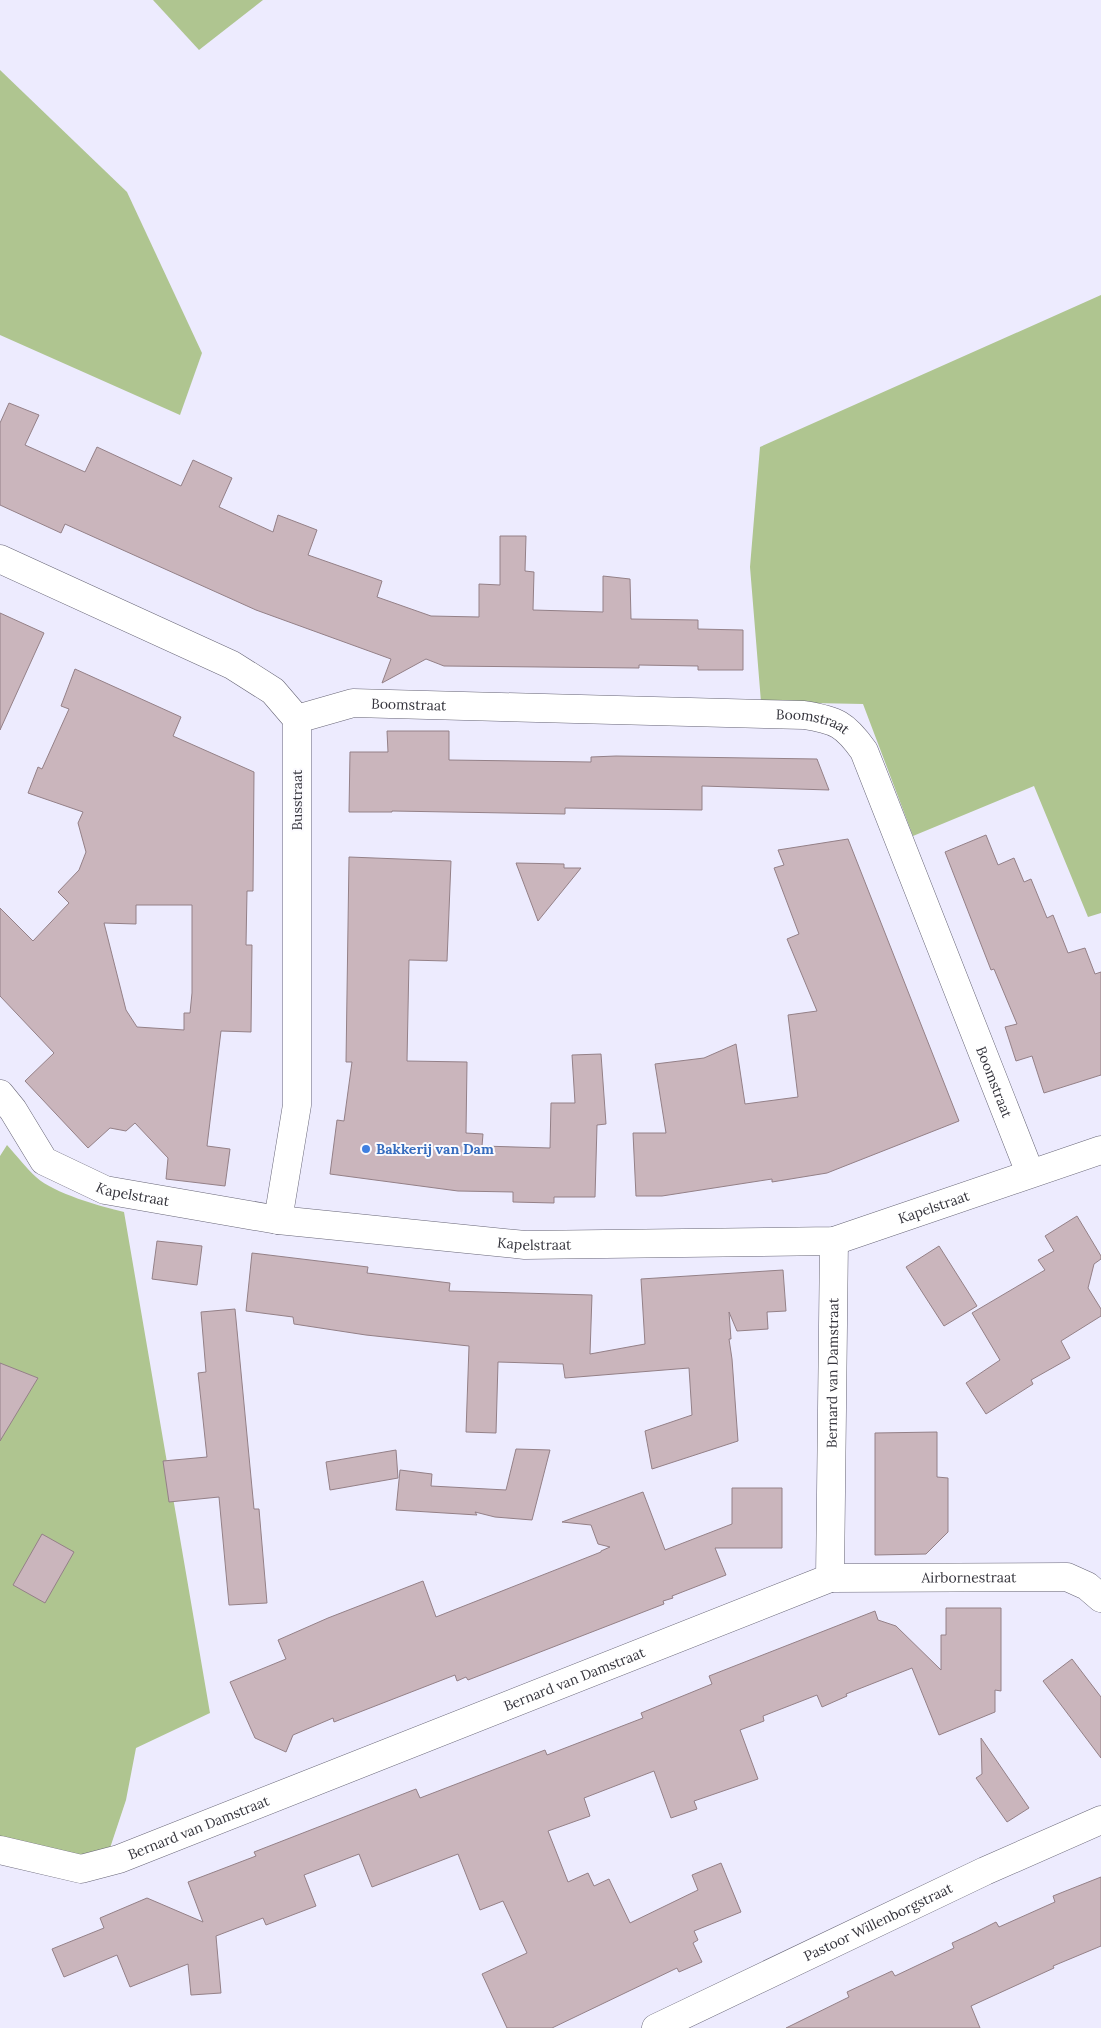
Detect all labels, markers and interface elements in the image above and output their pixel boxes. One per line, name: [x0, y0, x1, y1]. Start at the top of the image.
street label: Boomstraat: [371, 694, 447, 714]
street label: Boomstraat: [776, 705, 854, 738]
street label: Busstraat: [288, 769, 306, 831]
street label: Boomstraat: [972, 1044, 1017, 1121]
place label: Bakkerij van Dam: [376, 1140, 494, 1158]
marker: Bakkerij van Dam: [360, 1143, 372, 1155]
street label: Kapelstraat: [93, 1178, 171, 1210]
street label: Kapelstraat: [896, 1186, 972, 1228]
street label: Kapelstraat: [496, 1233, 572, 1254]
street label: Bernard van Damstraat: [823, 1297, 842, 1448]
street label: Airbornestraat: [921, 1568, 1017, 1587]
street label: Bernard van Damstraat: [501, 1643, 648, 1715]
street label: Bernard van Damstraat: [125, 1791, 272, 1864]
street label: Pastoor Willenborgstraat: [801, 1879, 956, 1965]

